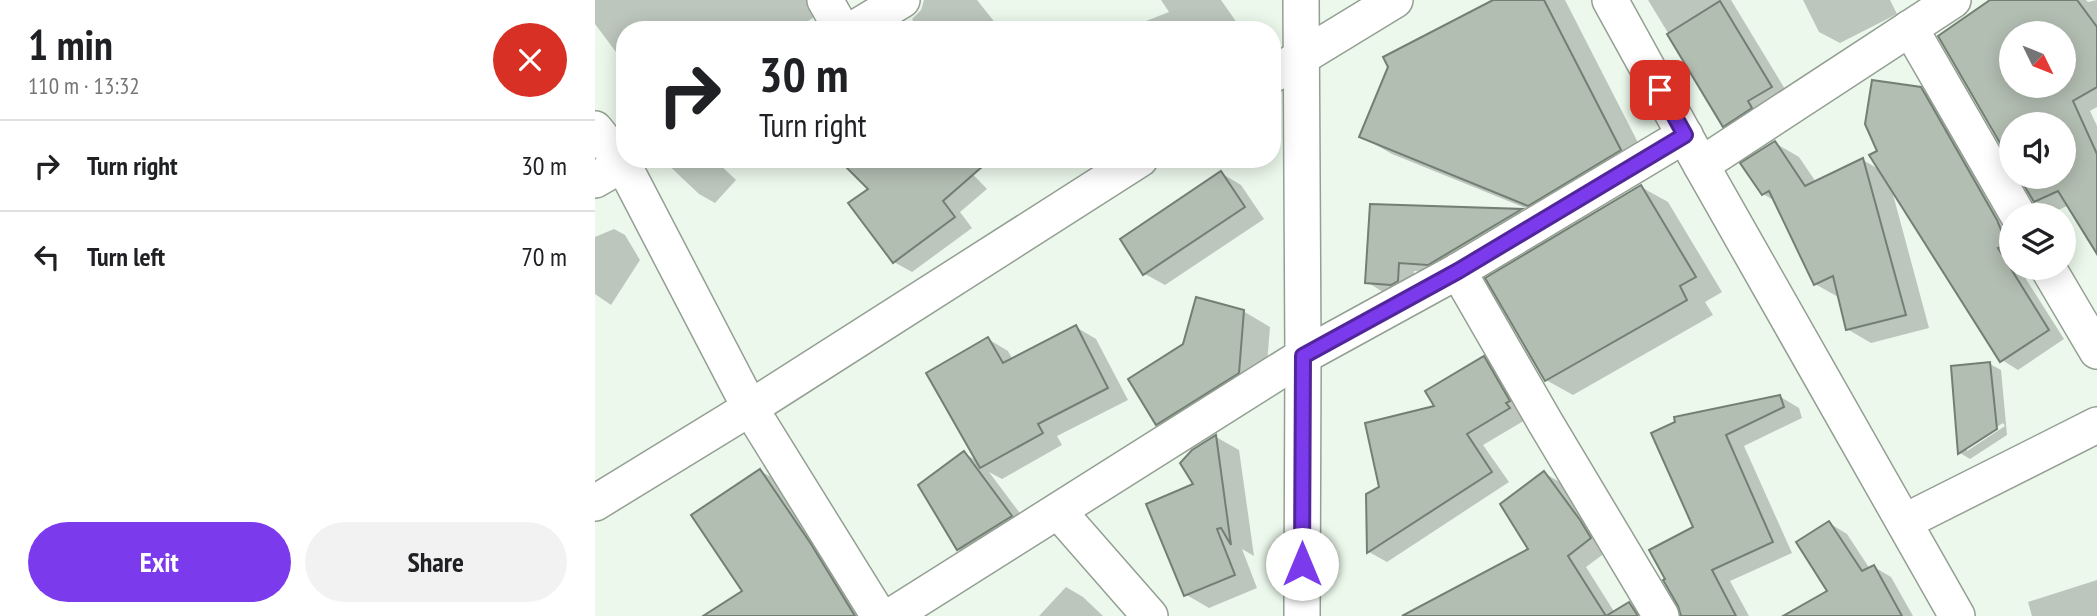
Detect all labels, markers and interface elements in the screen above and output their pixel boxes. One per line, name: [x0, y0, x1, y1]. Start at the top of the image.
text: 1 min: [28, 17, 113, 72]
north arrow: [1999, 21, 2075, 98]
map controls: [1999, 21, 2076, 280]
button: close: [493, 23, 567, 97]
text: 30 m: [759, 42, 848, 106]
icon: right: [644, 49, 735, 140]
pin: [1630, 60, 1690, 120]
text: 110 m · 13:32: [28, 71, 140, 100]
icon: arrive: [1641, 71, 1679, 109]
text: Turn right: [759, 104, 867, 146]
button: sound: [1999, 112, 2076, 189]
icon: right: [28, 147, 66, 185]
text: Turn right: [87, 149, 178, 182]
text: 30 m: [521, 149, 567, 182]
button: layers: [1999, 203, 2076, 280]
icon: left: [28, 238, 66, 276]
text: Turn left: [87, 240, 165, 273]
text: 70 m: [521, 240, 567, 273]
button: Exit: [28, 522, 291, 602]
button: Share: [305, 522, 567, 602]
position arrow: [1265, 527, 1339, 601]

